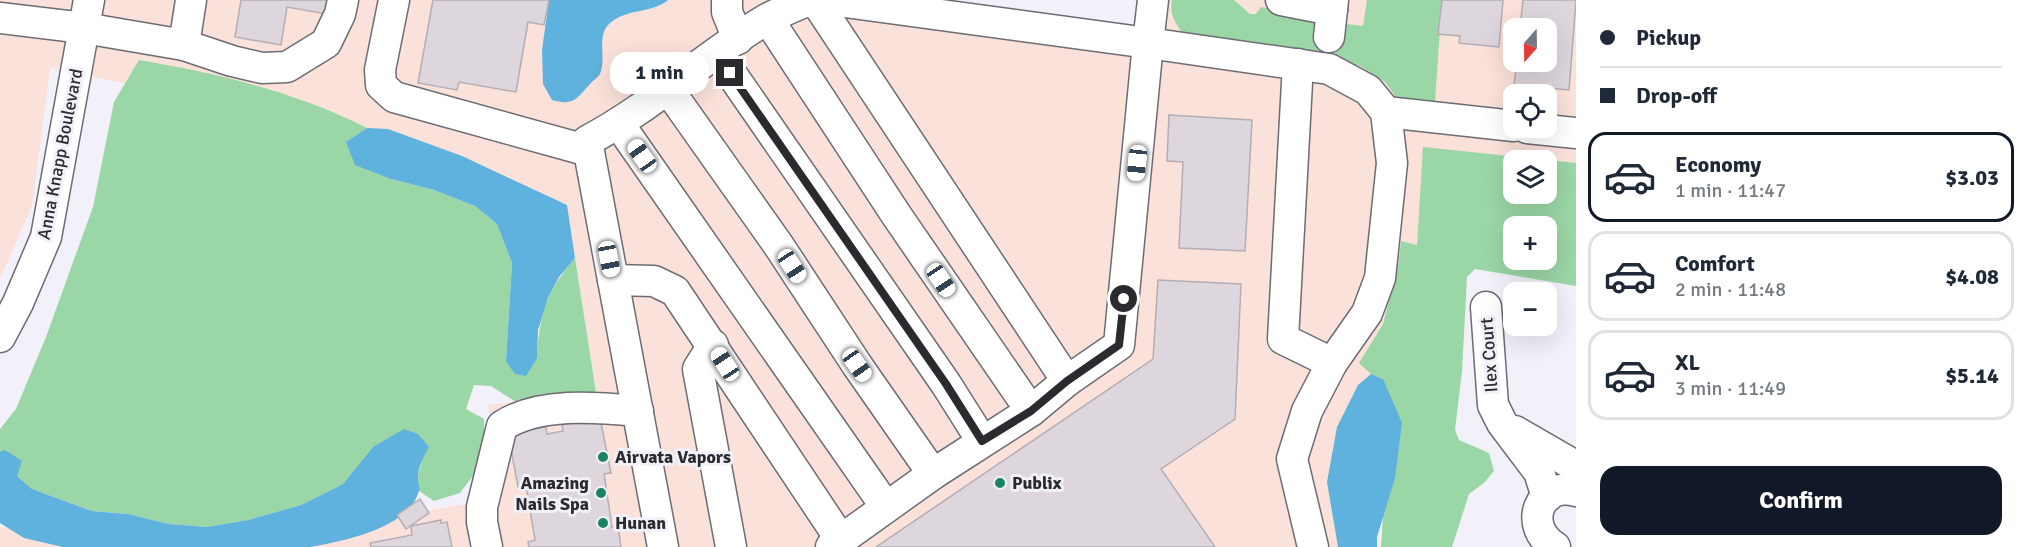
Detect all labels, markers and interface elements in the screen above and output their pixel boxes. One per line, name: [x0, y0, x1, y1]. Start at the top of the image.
north arrow: [1503, 18, 1557, 72]
map controls: [1503, 18, 1557, 336]
text: Pickup: [1636, 24, 1701, 51]
callout: 1 min: [610, 52, 709, 94]
route end: [716, 59, 743, 86]
text: 1 min: [635, 60, 684, 85]
street label: Anna Knapp Boulevard: [33, 67, 87, 241]
text: Drop-off: [1636, 82, 1717, 109]
button: locate: [1503, 84, 1557, 138]
car: [624, 136, 660, 176]
car: [1126, 144, 1148, 182]
button: layers: [1503, 150, 1557, 204]
icon: car: [1603, 150, 1657, 204]
text: Economy: [1675, 151, 1761, 178]
text: $3.03: [1945, 164, 1999, 191]
text: 1 min · 11:47: [1675, 178, 1786, 203]
button: +: [1503, 216, 1557, 270]
car: [597, 240, 621, 278]
car: [775, 246, 809, 286]
icon: car: [1603, 249, 1657, 303]
text: Comfort: [1675, 250, 1755, 277]
car: [923, 260, 959, 300]
text: $4.08: [1945, 263, 1999, 290]
text: 2 min · 11:48: [1675, 277, 1786, 302]
button: −: [1503, 282, 1557, 336]
route start: [1110, 285, 1137, 312]
street label: Ilex Court: [1475, 317, 1503, 393]
car: [708, 344, 742, 384]
car: [839, 345, 875, 385]
icon: car: [1603, 348, 1657, 402]
text: XL: [1675, 349, 1700, 376]
text: $5.14: [1945, 362, 1999, 389]
text: 3 min · 11:49: [1675, 376, 1786, 401]
place label: Airvata Vapors: [615, 446, 731, 468]
marker: Airvata Vapors: [596, 450, 610, 464]
button: Confirm: [1600, 466, 2002, 535]
place label: Amazing Nails Spa: [515, 472, 589, 515]
place label: Publix: [1012, 472, 1062, 494]
marker: Publix: [993, 476, 1007, 490]
marker: Amazing Nails Spa: [594, 486, 608, 500]
place label: Hunan: [615, 512, 666, 534]
marker: Hunan: [596, 516, 610, 530]

